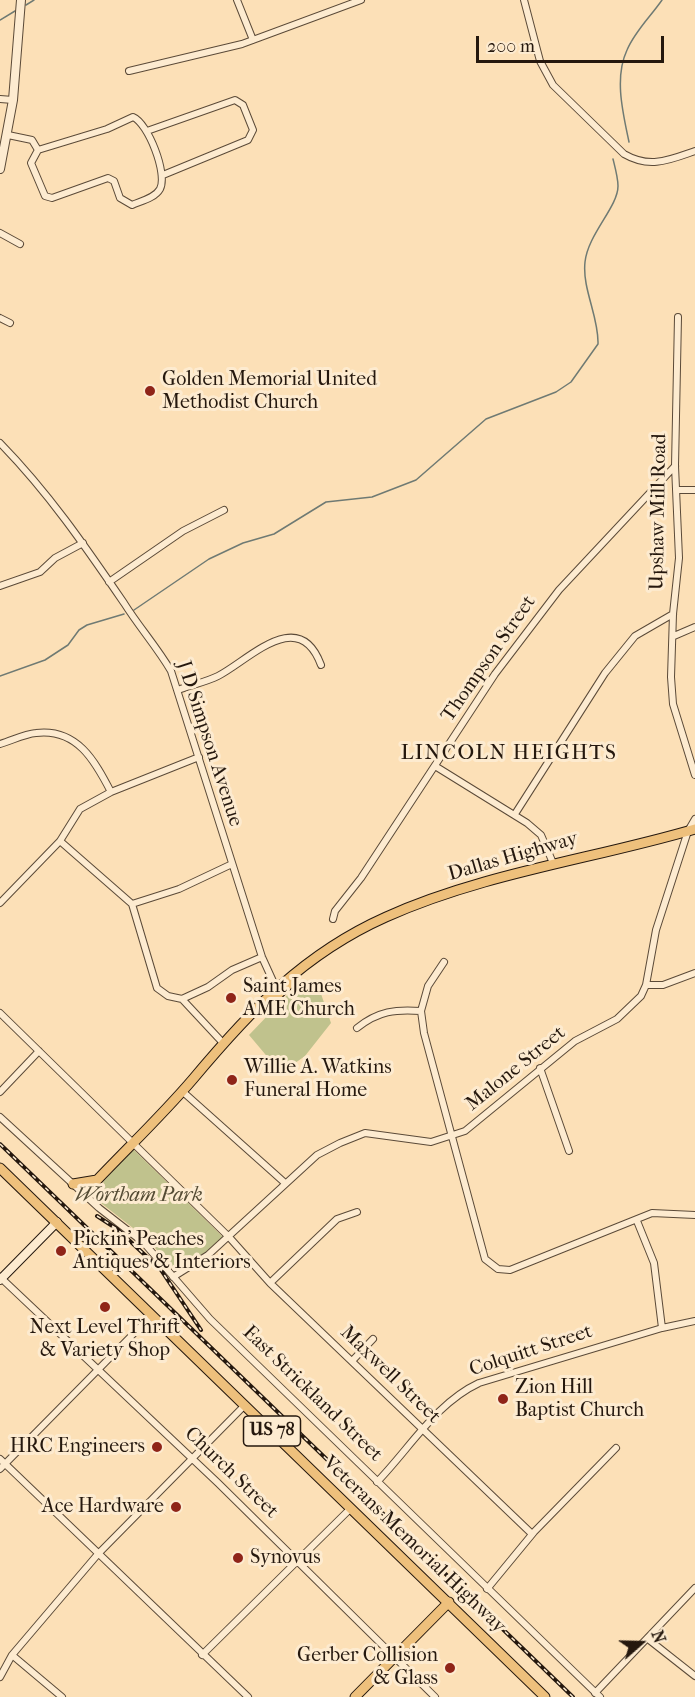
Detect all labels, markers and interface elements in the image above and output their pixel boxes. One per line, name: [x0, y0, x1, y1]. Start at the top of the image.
scale bar: [479, 24, 666, 62]
text: 200 m: [487, 36, 535, 57]
place label: Golden Memorial United Methodist Church: [162, 368, 377, 415]
marker: Golden Memorial United Methodist Church: [143, 384, 157, 398]
street label: Upshaw Mill Road: [646, 433, 672, 591]
street label: Thompson Street: [437, 591, 541, 727]
street label: J D Simpson Avenue: [171, 658, 247, 830]
district label: LINCOLN HEIGHTS: [401, 741, 617, 767]
street label: Dallas Highway: [445, 827, 581, 887]
place label: Saint James AME Church: [243, 975, 355, 1022]
marker: Saint James AME Church: [224, 991, 238, 1005]
street label: Malone Street: [461, 1021, 571, 1117]
place label: Willie A. Watkins Funeral Home: [244, 1056, 392, 1103]
marker: Willie A. Watkins Funeral Home: [225, 1073, 239, 1087]
park label: Wortham Park: [75, 1184, 203, 1208]
place label: Pickin' Peaches Antiques & Interiors: [73, 1228, 251, 1275]
marker: Pickin' Peaches Antiques & Interiors: [54, 1244, 68, 1258]
marker: Next Level Thrift & Variety Shop: [98, 1300, 112, 1314]
place label: Next Level Thrift & Variety Shop: [30, 1316, 180, 1363]
street label: Colquitt Street: [467, 1320, 595, 1382]
street label: East Strickland Street: [237, 1321, 387, 1467]
street label: Maxwell Street: [335, 1321, 445, 1429]
place label: Zion Hill Baptist Church: [515, 1376, 644, 1423]
marker: Zion Hill Baptist Church: [496, 1392, 510, 1406]
road number: US 78: [244, 1416, 300, 1446]
street label: Church Street: [179, 1422, 283, 1524]
place label: HRC Engineers: [10, 1435, 145, 1459]
marker: HRC Engineers: [150, 1440, 164, 1454]
street label: Veterans Memorial Highway: [317, 1451, 511, 1639]
place label: Ace Hardware: [42, 1495, 164, 1519]
marker: Ace Hardware: [169, 1500, 183, 1514]
place label: Synovus: [250, 1546, 321, 1570]
marker: Synovus: [231, 1551, 245, 1565]
north arrow: [611, 1613, 671, 1673]
text: N: [647, 1628, 669, 1646]
place label: Gerber Collision & Glass: [297, 1644, 438, 1691]
marker: Gerber Collision & Glass: [443, 1661, 457, 1675]

